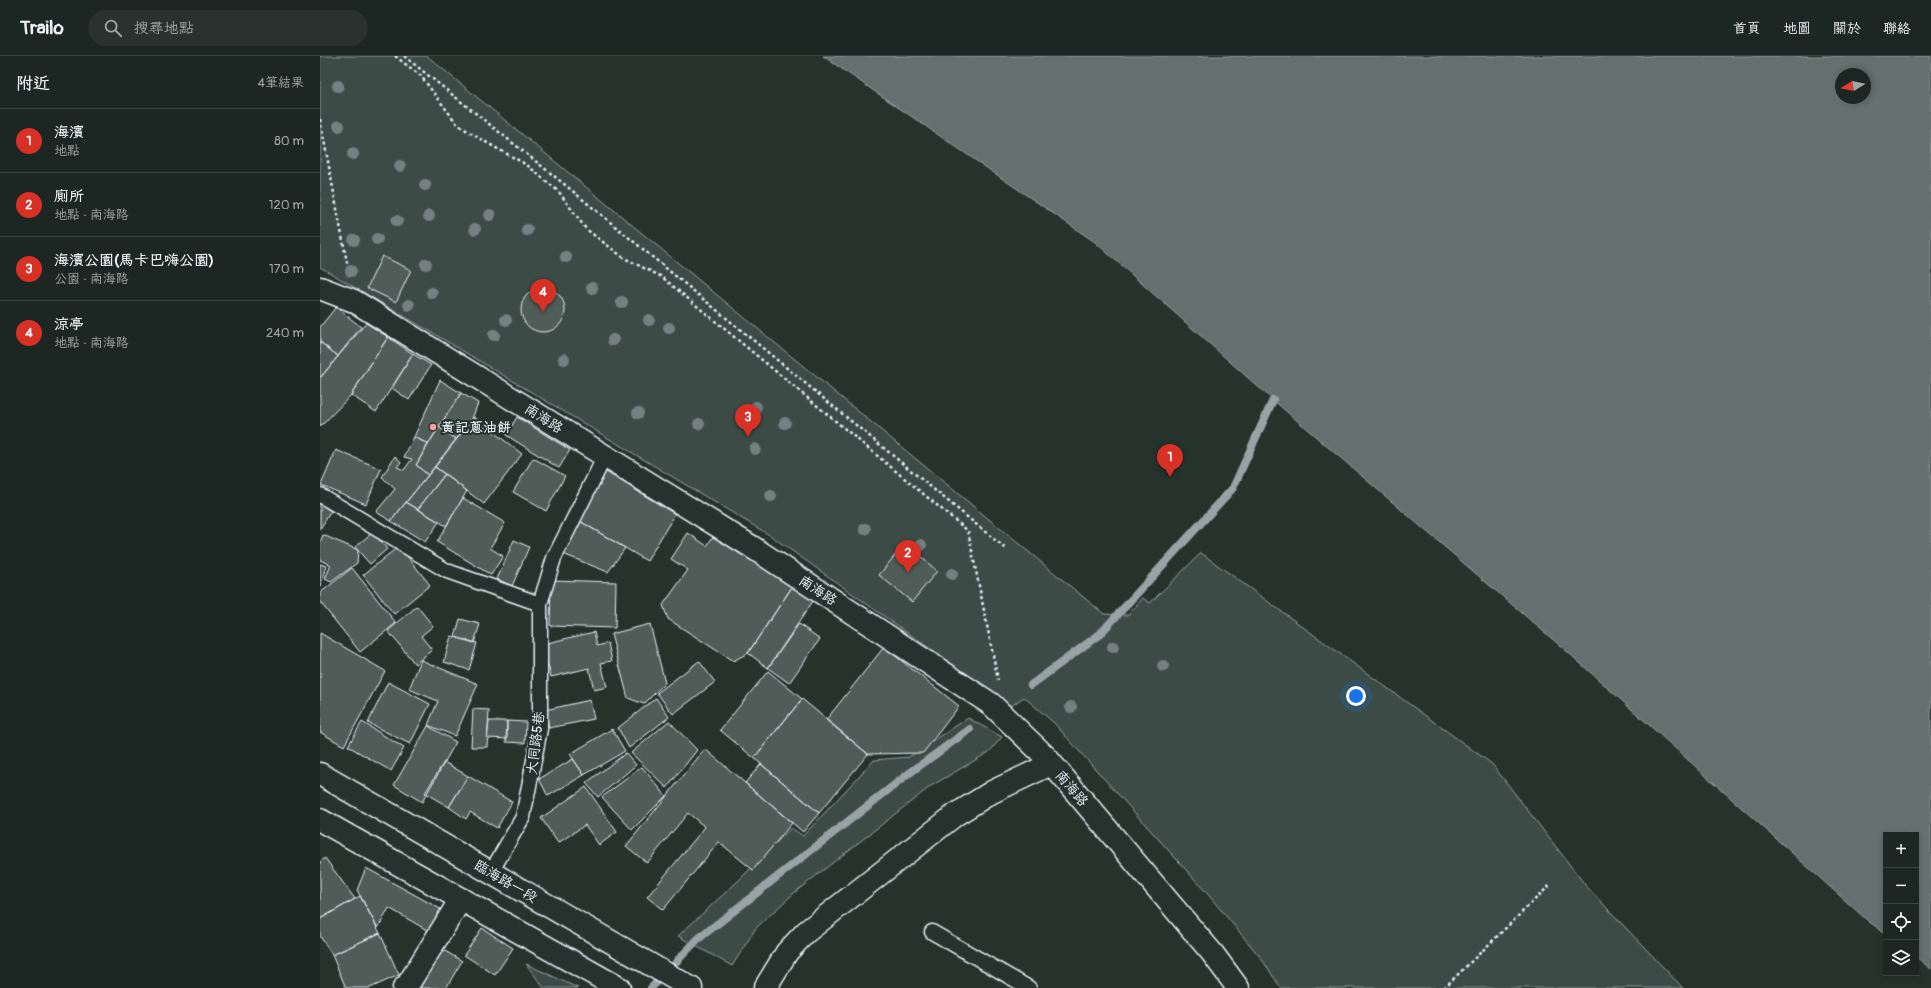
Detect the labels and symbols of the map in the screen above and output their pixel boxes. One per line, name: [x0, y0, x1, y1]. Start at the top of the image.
north arrow: [1835, 68, 1871, 104]
pin: 4: [530, 279, 556, 312]
street label: 南海路: [521, 400, 566, 437]
pin: 3: [735, 404, 761, 437]
place label: 黃記蔥油餅: [441, 419, 511, 436]
marker: 黃記蔥油餅: [428, 422, 438, 432]
pin: 1: [1157, 444, 1183, 477]
pin: 2: [895, 540, 921, 573]
street label: 南海路: [795, 572, 840, 609]
your location: [1346, 686, 1366, 706]
street label: 大同路5巷: [523, 709, 548, 776]
street label: 南海路: [1052, 767, 1092, 810]
street label: 臨海路一段: [471, 857, 540, 906]

